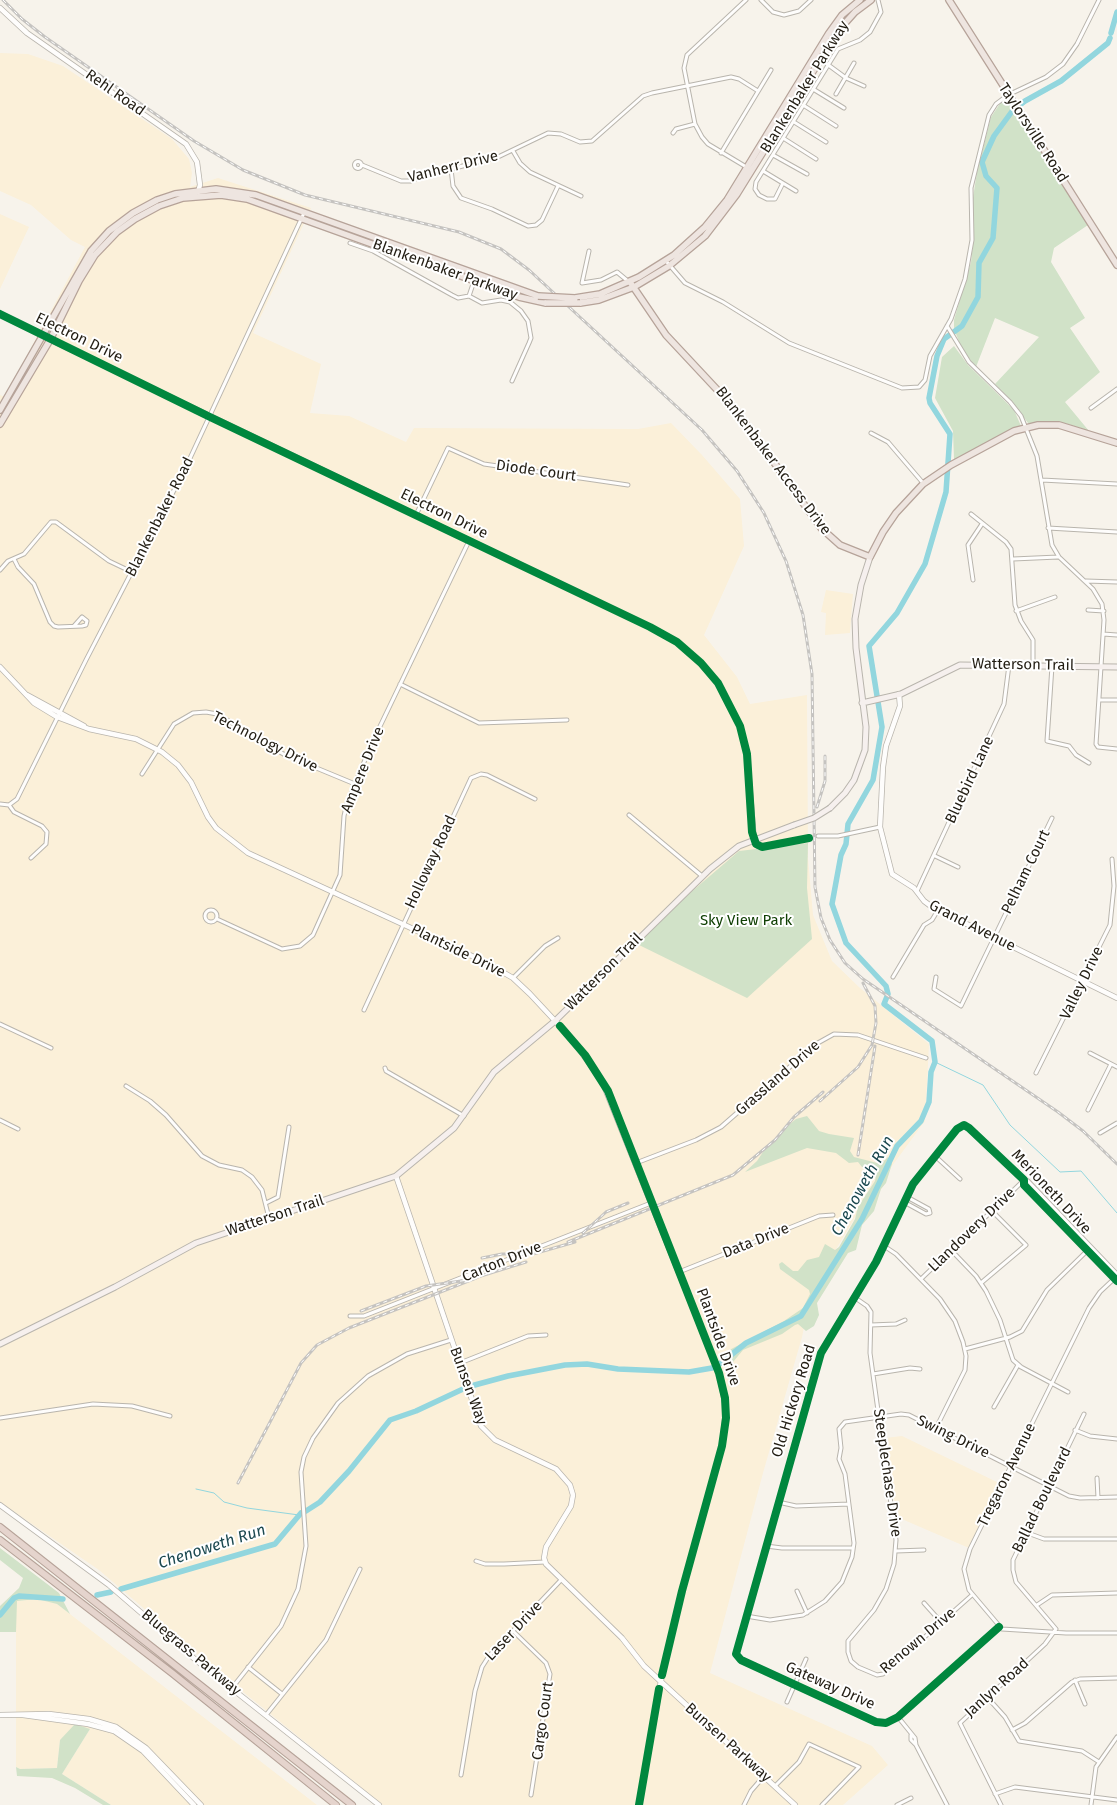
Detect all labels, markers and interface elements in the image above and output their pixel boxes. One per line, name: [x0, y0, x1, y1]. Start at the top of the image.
street label: Blankenbaker Parkway: [757, 17, 853, 157]
street label: Rehl Road: [82, 66, 148, 120]
street label: Taylorsville Road: [994, 80, 1072, 186]
street label: Vanherr Drive: [406, 147, 500, 187]
street label: Blankenbaker Parkway: [370, 235, 520, 305]
street label: Electron Drive: [32, 309, 126, 367]
street label: Blankenbaker Access Drive: [711, 383, 835, 539]
street label: Blankenbaker Road: [122, 454, 198, 580]
street label: Diode Court: [495, 456, 577, 486]
street label: Electron Drive: [397, 485, 491, 543]
street label: Watterson Trail: [972, 655, 1074, 675]
street label: Technology Drive: [209, 708, 321, 776]
street label: Ampere Drive: [338, 724, 388, 816]
street label: Bluebird Lane: [942, 733, 998, 827]
street label: Holloway Road: [402, 812, 460, 912]
street label: Pelham Court: [998, 827, 1054, 917]
street label: Grand Avenue: [926, 897, 1018, 955]
park label: Sky View Park: [700, 912, 792, 930]
street label: Plantside Drive: [408, 920, 508, 982]
street label: Watterson Trail: [561, 929, 647, 1015]
street label: Valley Drive: [1057, 944, 1107, 1022]
street label: Grassland Drive: [732, 1036, 824, 1120]
water label: Chenoweth Run: [828, 1133, 898, 1239]
street label: Merioneth Drive: [1007, 1146, 1095, 1238]
street label: Llandovery Drive: [925, 1184, 1019, 1276]
street label: Watterson Trail: [224, 1192, 326, 1240]
street label: Data Drive: [720, 1219, 792, 1263]
street label: Carton Drive: [460, 1238, 544, 1286]
street label: Plantside Drive: [692, 1286, 744, 1388]
street label: Old Hickory Road: [768, 1342, 820, 1460]
street label: Bunsen Way: [446, 1344, 490, 1428]
street label: Steeplechase Drive: [869, 1408, 905, 1538]
street label: Swing Drive: [914, 1412, 992, 1462]
street label: Tregaron Avenue: [974, 1420, 1040, 1530]
street label: Ballad Boulevard: [1009, 1444, 1075, 1556]
water label: Chenoweth Run: [156, 1521, 268, 1573]
street label: Laser Drive: [482, 1597, 546, 1665]
street label: Renown Drive: [876, 1604, 960, 1678]
street label: Bluegrass Parkway: [137, 1606, 245, 1700]
street label: Janlyn Road: [961, 1654, 1033, 1722]
street label: Gateway Drive: [782, 1658, 878, 1714]
street label: Cargo Court: [529, 1681, 557, 1761]
street label: Bunsen Parkway: [681, 1700, 775, 1786]

